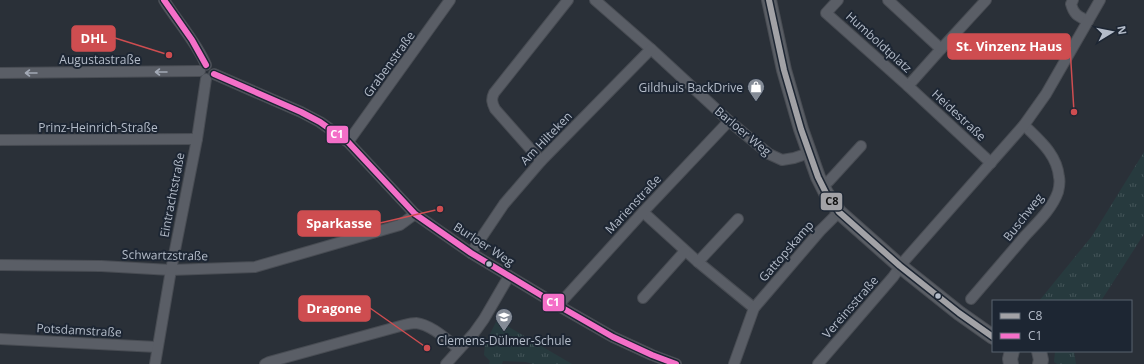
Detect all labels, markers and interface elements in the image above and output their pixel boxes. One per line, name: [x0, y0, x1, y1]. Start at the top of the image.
street label: Humboldtplatz: [842, 8, 916, 76]
north arrow: [1092, 12, 1132, 52]
text: N: [1114, 24, 1131, 36]
callout: DHL: [72, 26, 115, 51]
street label: Grabenstraße: [359, 27, 419, 100]
text: DHL: [81, 29, 107, 47]
callout: St. Vinzenz Haus: [948, 34, 1070, 59]
text: St. Vinzenz Haus: [956, 37, 1062, 55]
street label: Augustastraße: [59, 51, 141, 68]
one-way arrow: [155, 68, 168, 76]
one-way arrow: [25, 69, 38, 77]
shop icon: Gildhuis BackDrive: [746, 77, 766, 102]
place label: Gildhuis BackDrive: [638, 79, 743, 96]
street label: Heidestraße: [928, 85, 990, 145]
street label: Barloer Weg: [711, 102, 775, 160]
street label: Am Hilteken: [516, 108, 576, 168]
street label: Prinz-Heinrich-Straße: [38, 119, 158, 136]
line badge: C1: [326, 125, 349, 144]
text: C1: [330, 126, 344, 141]
street label: Eintrachtstraße: [155, 151, 189, 239]
street label: Marienstraße: [601, 170, 665, 237]
street label: Buschweg: [999, 189, 1047, 244]
line badge: C8: [820, 192, 843, 211]
text: C8: [825, 193, 839, 208]
callout: Sparkasse: [298, 211, 380, 236]
text: Sparkasse: [306, 214, 372, 232]
street label: Gattopskamp: [755, 217, 817, 285]
street label: Burloer Weg: [450, 218, 518, 270]
street label: Schwartzstraße: [122, 246, 209, 264]
unlabelled marker: [484, 259, 494, 269]
street label: Vereinsstraße: [818, 272, 882, 342]
unlabelled marker: [933, 291, 943, 301]
line badge: C1: [542, 293, 565, 312]
text: C1: [546, 294, 560, 309]
callout: Dragone: [299, 296, 370, 321]
text: Dragone: [307, 299, 362, 317]
legend: [992, 300, 1132, 352]
school or university icon: Clemens-Dülmer-Schule: [494, 307, 514, 332]
text: C8: [1028, 307, 1043, 324]
street label: Potsdamstraße: [36, 319, 122, 341]
text: C1: [1028, 327, 1042, 344]
place label: Clemens-Dülmer-Schule: [437, 332, 572, 349]

